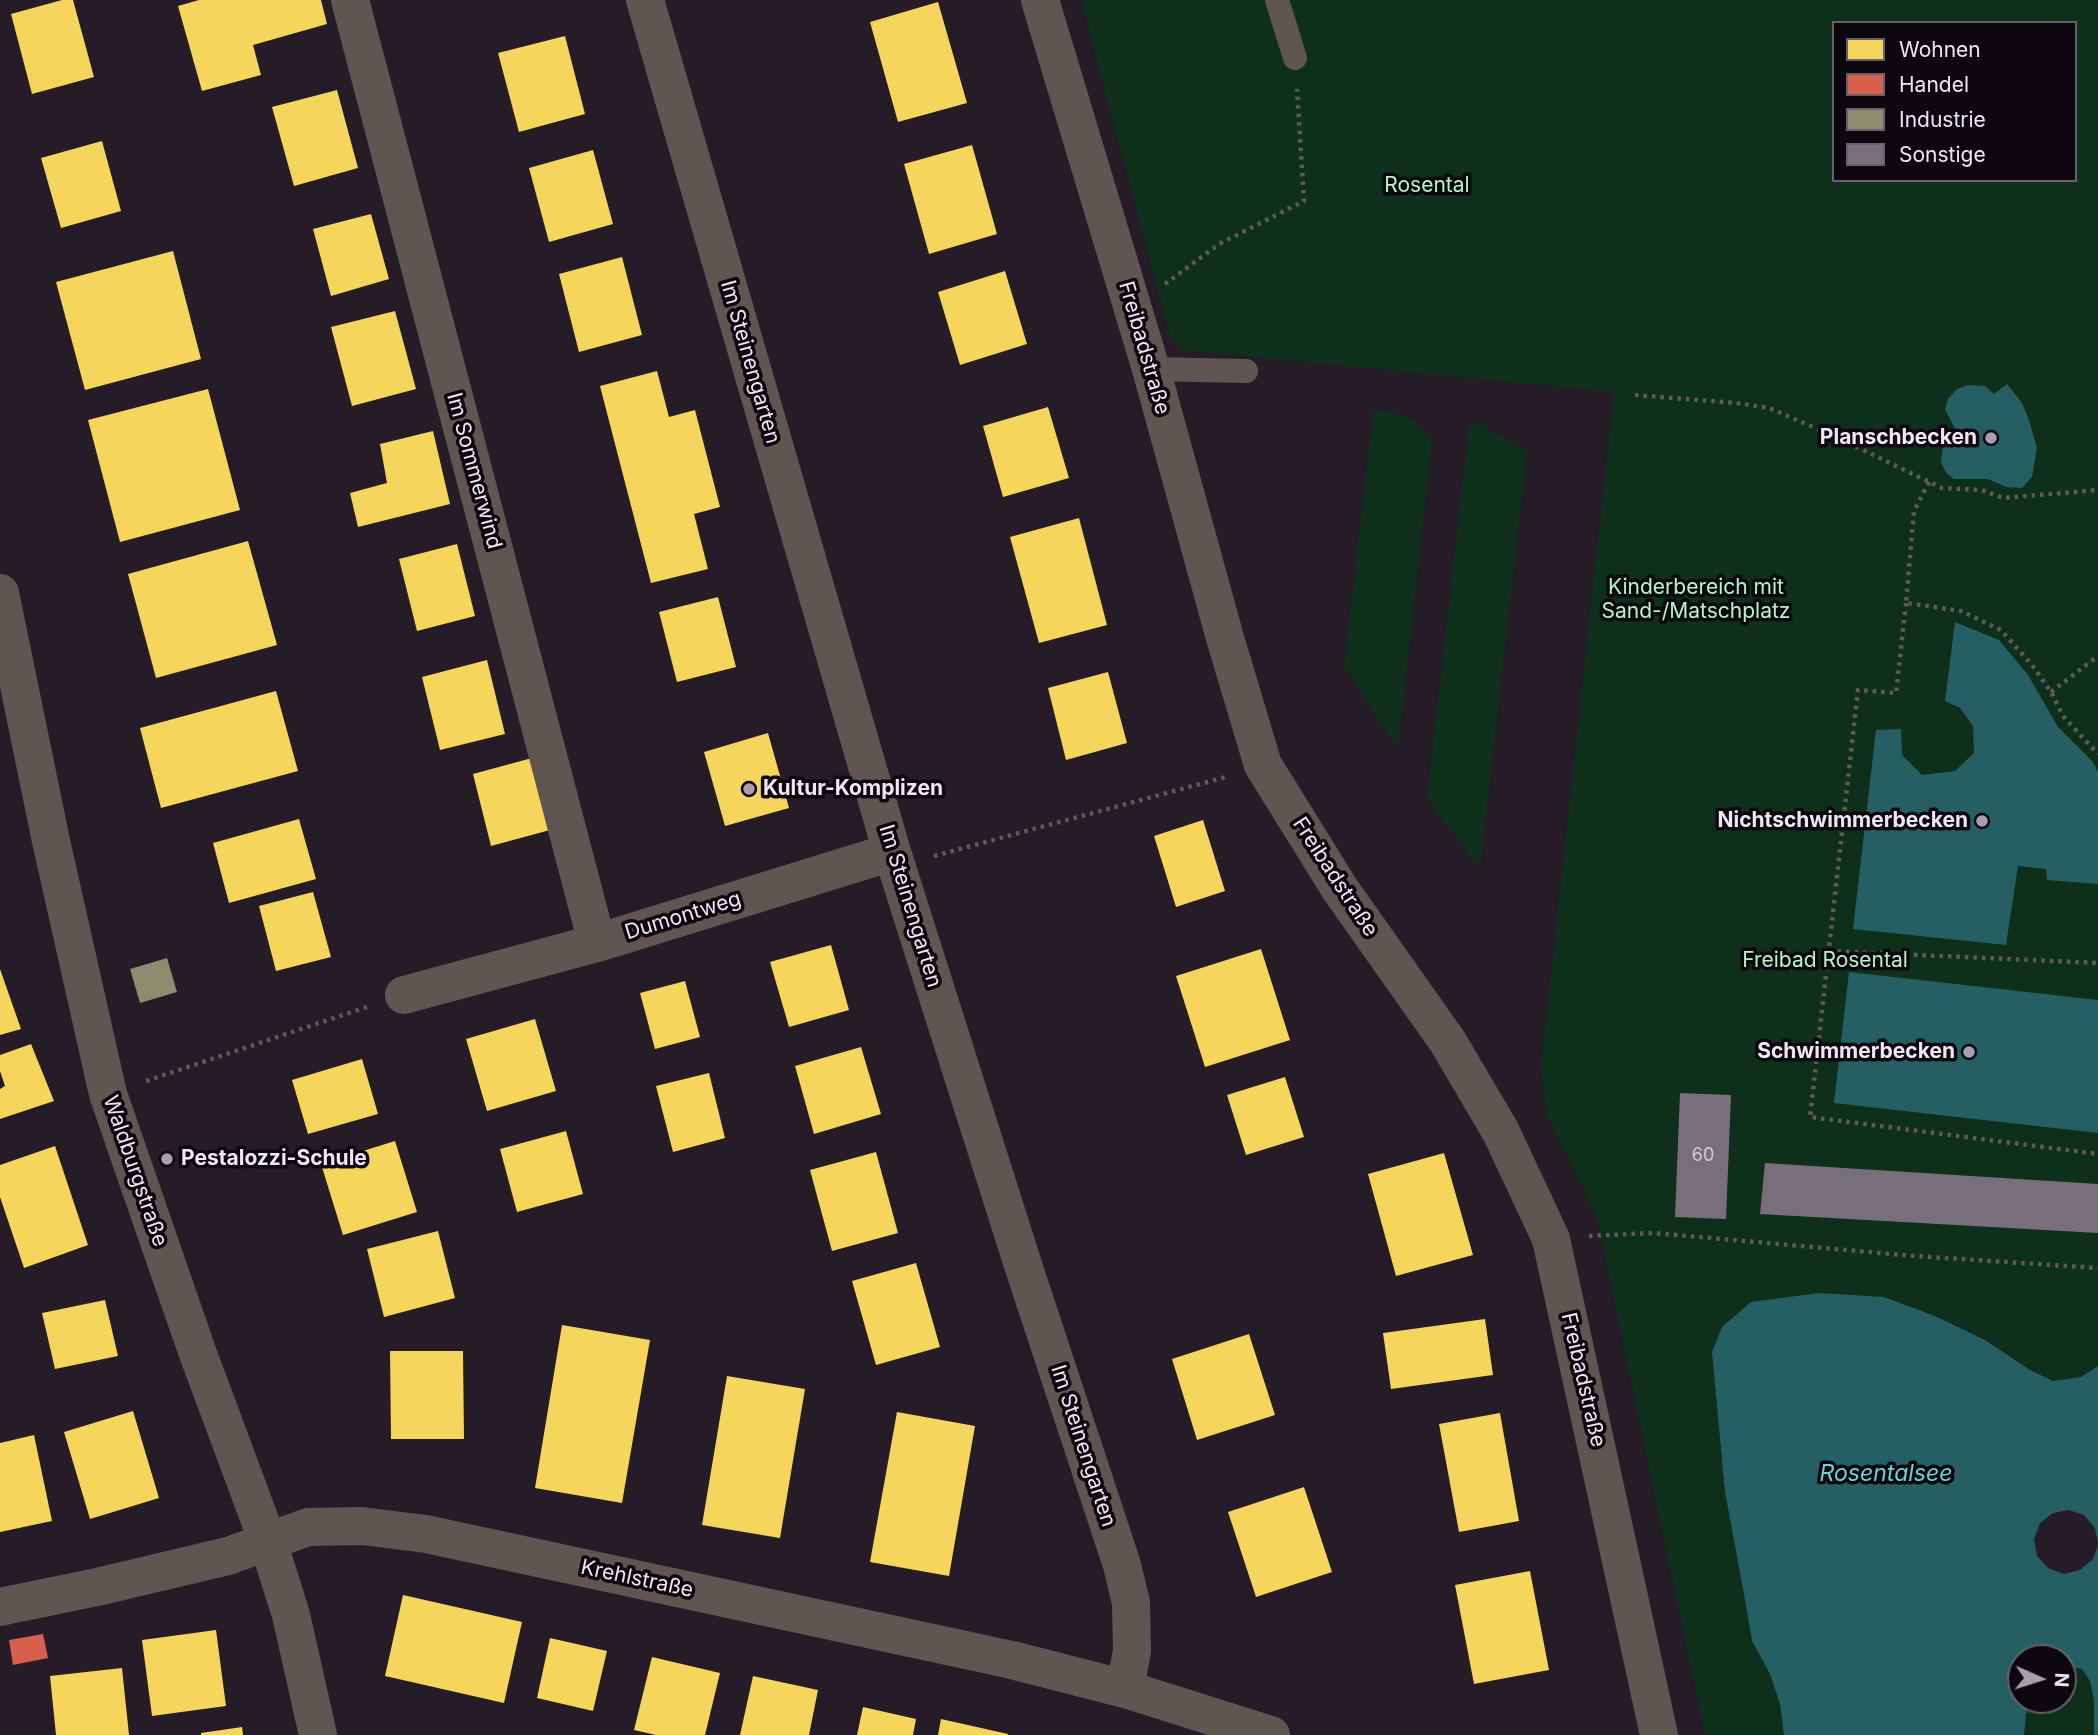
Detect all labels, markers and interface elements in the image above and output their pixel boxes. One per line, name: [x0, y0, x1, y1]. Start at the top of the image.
legend: [1832, 21, 2077, 182]
text: Wohnen: [1899, 37, 1981, 62]
text: Handel: [1899, 72, 1969, 97]
text: Industrie: [1899, 107, 1986, 132]
text: Sonstige: [1899, 142, 1986, 167]
park label: Rosental: [1384, 173, 1470, 199]
street label: Im Steinengarten: [715, 277, 785, 447]
street label: Freibadstraße: [1113, 279, 1175, 417]
street label: Im Sommerwind: [441, 390, 507, 552]
place label: Planschbecken: [1820, 425, 1977, 451]
marker: Planschbecken: [1983, 430, 1999, 446]
park label: Kinderbereich mit Sand-/Matschplatz: [1602, 575, 1790, 625]
place label: Kultur-Komplizen: [763, 776, 943, 802]
marker: Kultur-Komplizen: [741, 781, 757, 797]
place label: Nichtschwimmerbecken: [1717, 808, 1968, 834]
street label: Freibadstraße: [1287, 813, 1383, 941]
marker: Nichtschwimmerbecken: [1974, 813, 1990, 829]
street label: Im Steinengarten: [873, 822, 947, 990]
street label: Dumontweg: [622, 886, 744, 946]
park label: Freibad Rosental: [1742, 948, 1908, 974]
place label: Schwimmerbecken: [1757, 1039, 1955, 1065]
marker: Schwimmerbecken: [1961, 1044, 1977, 1060]
street label: Waldburgstraße: [97, 1092, 173, 1250]
house number: 60: [1692, 1145, 1714, 1167]
place label: Pestalozzi-Schule: [181, 1146, 367, 1172]
marker: Pestalozzi-Schule: [159, 1151, 175, 1167]
street label: Freibadstraße: [1555, 1310, 1611, 1450]
street label: Im Steinengarten: [1045, 1362, 1121, 1530]
water label: Rosentalsee: [1820, 1460, 1952, 1488]
street label: Krehlstraße: [579, 1555, 695, 1603]
north arrow: [2007, 1644, 2077, 1714]
text: N: [2050, 1672, 2073, 1688]

